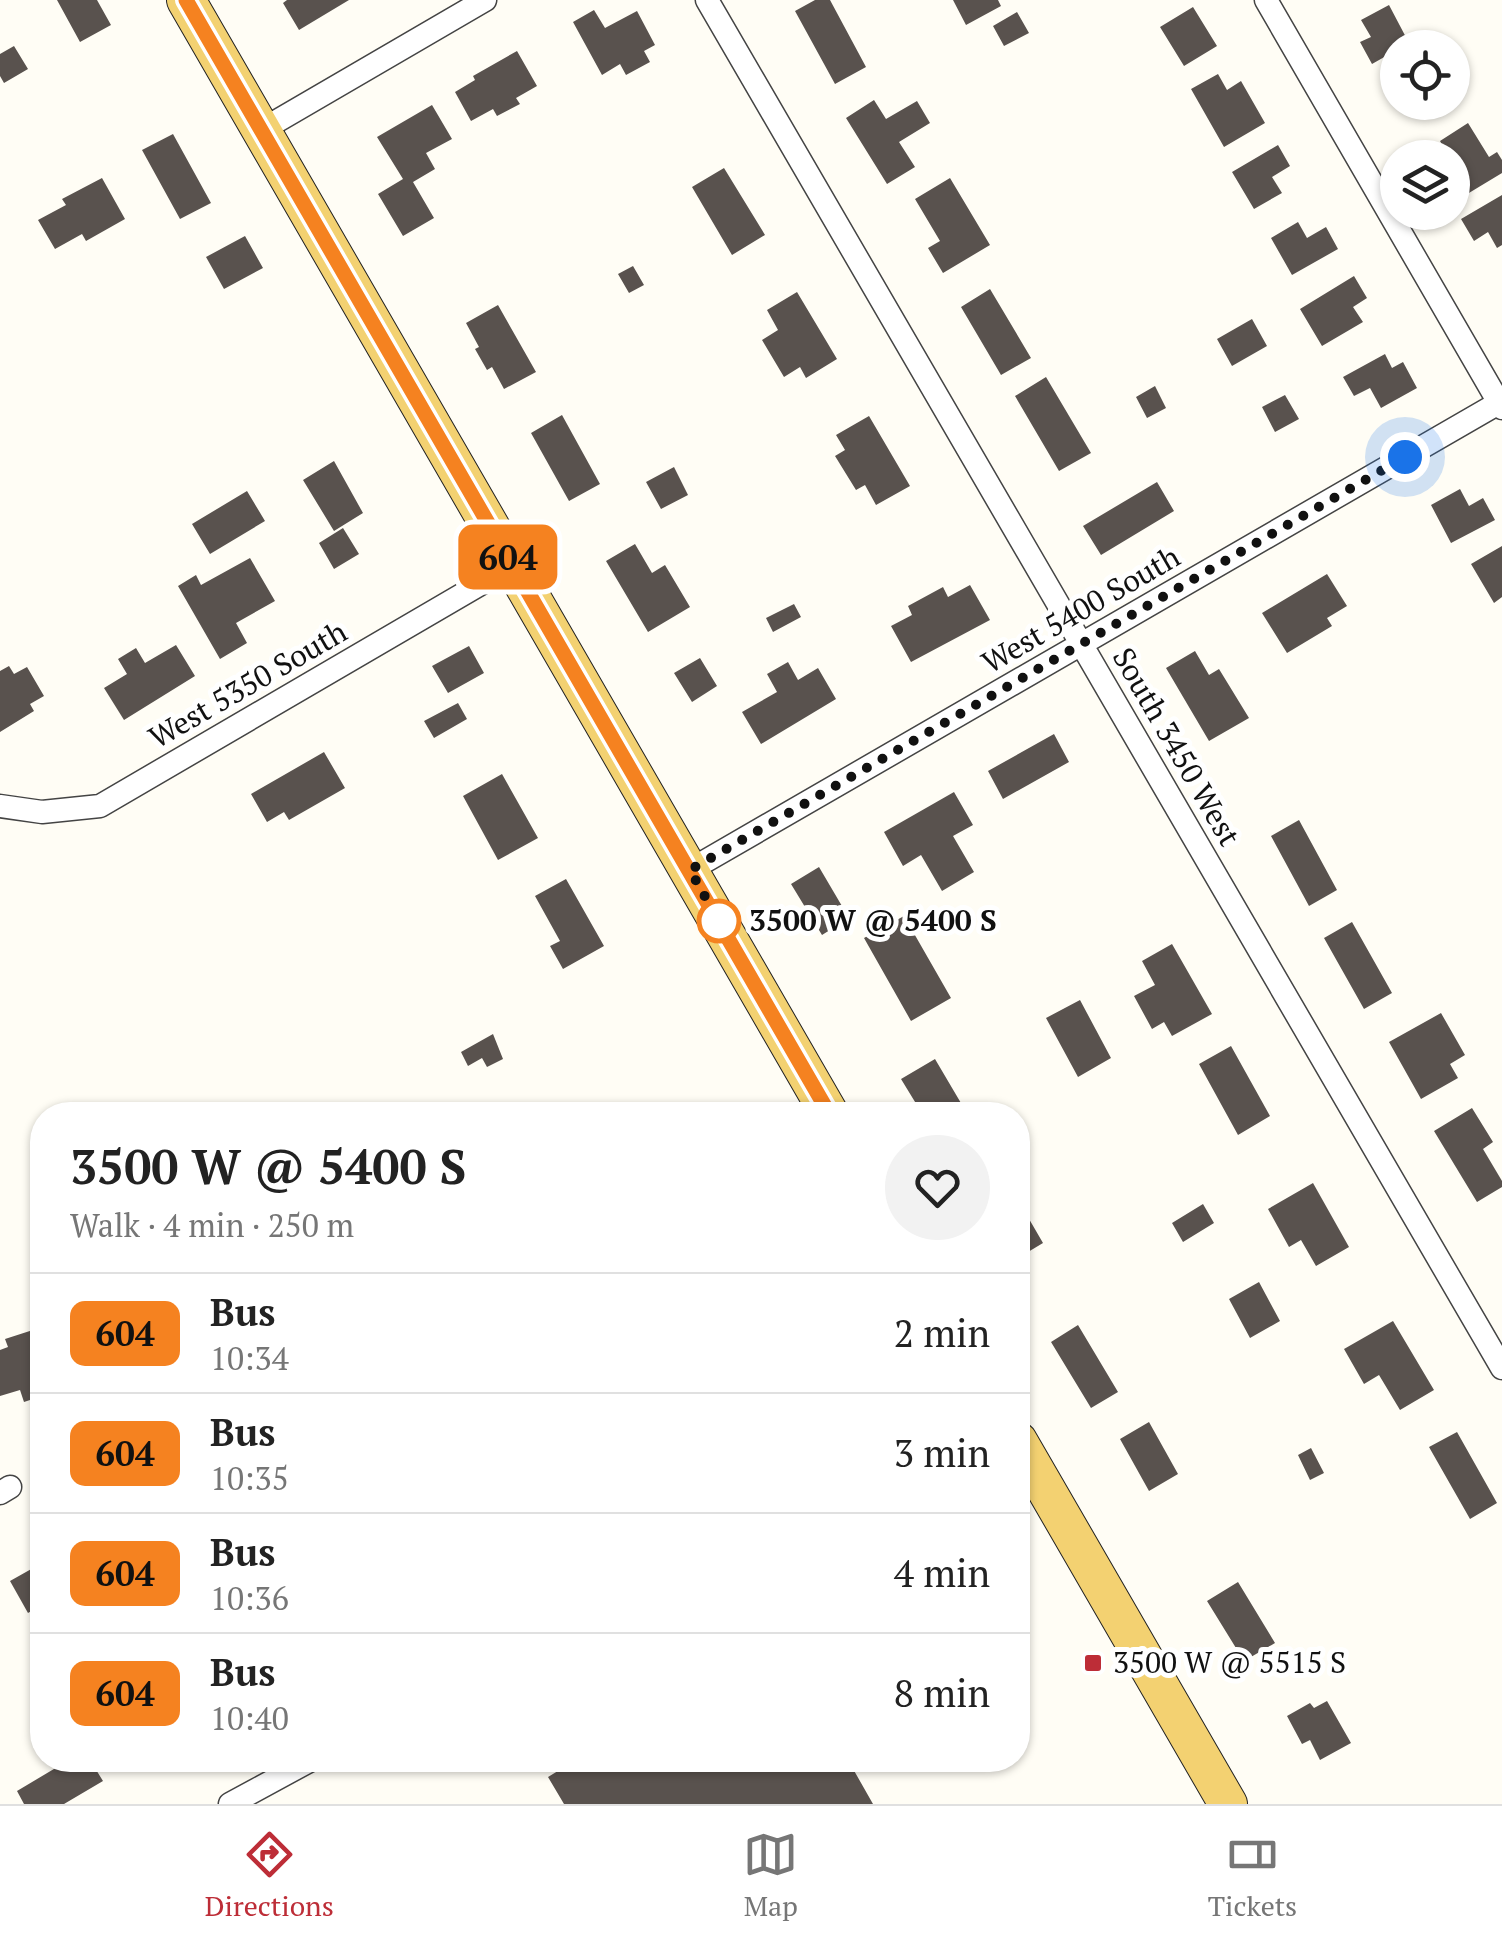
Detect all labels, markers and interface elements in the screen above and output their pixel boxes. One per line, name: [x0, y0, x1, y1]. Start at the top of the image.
map controls: [1380, 30, 1470, 230]
button: locate: [1380, 30, 1470, 120]
button: layers: [1380, 140, 1470, 230]
your location: [1380, 432, 1430, 482]
line badge: 604: [450, 524, 566, 590]
text: 604: [478, 534, 538, 580]
street label: West 5400 South: [974, 536, 1187, 682]
street label: West 5350 South: [141, 611, 354, 757]
street label: South 3450 West: [1104, 640, 1250, 853]
marker: 3500 W @ 5400 S: [698, 900, 740, 942]
place label: 3500 W @ 5400 S: [749, 900, 997, 940]
text: 3500 W @ 5400 S: [70, 1134, 466, 1198]
button: heart: [885, 1135, 990, 1240]
text: Walk · 4 min · 250 m: [70, 1204, 354, 1246]
text: Bus: [210, 1287, 275, 1337]
text: 2 min: [894, 1308, 990, 1358]
text: 604: [95, 1310, 155, 1356]
text: 10:34: [210, 1337, 289, 1379]
text: Bus: [210, 1407, 275, 1457]
text: 3 min: [894, 1428, 990, 1478]
text: 604: [95, 1430, 155, 1476]
text: 10:35: [210, 1457, 289, 1499]
text: Bus: [210, 1527, 275, 1577]
text: 4 min: [894, 1548, 990, 1598]
text: 604: [95, 1550, 155, 1596]
text: 10:36: [210, 1577, 289, 1619]
place label: 3500 W @ 5515 S: [1113, 1642, 1346, 1682]
text: Bus: [210, 1647, 275, 1697]
marker: 3500 W @ 5515 S: [1082, 1652, 1104, 1674]
text: 8 min: [894, 1668, 990, 1718]
text: 604: [95, 1670, 155, 1716]
text: 10:40: [210, 1697, 289, 1739]
tab: Directions: [205, 1827, 334, 1924]
tab: Map: [743, 1827, 798, 1924]
tab: Tickets: [1208, 1827, 1297, 1924]

